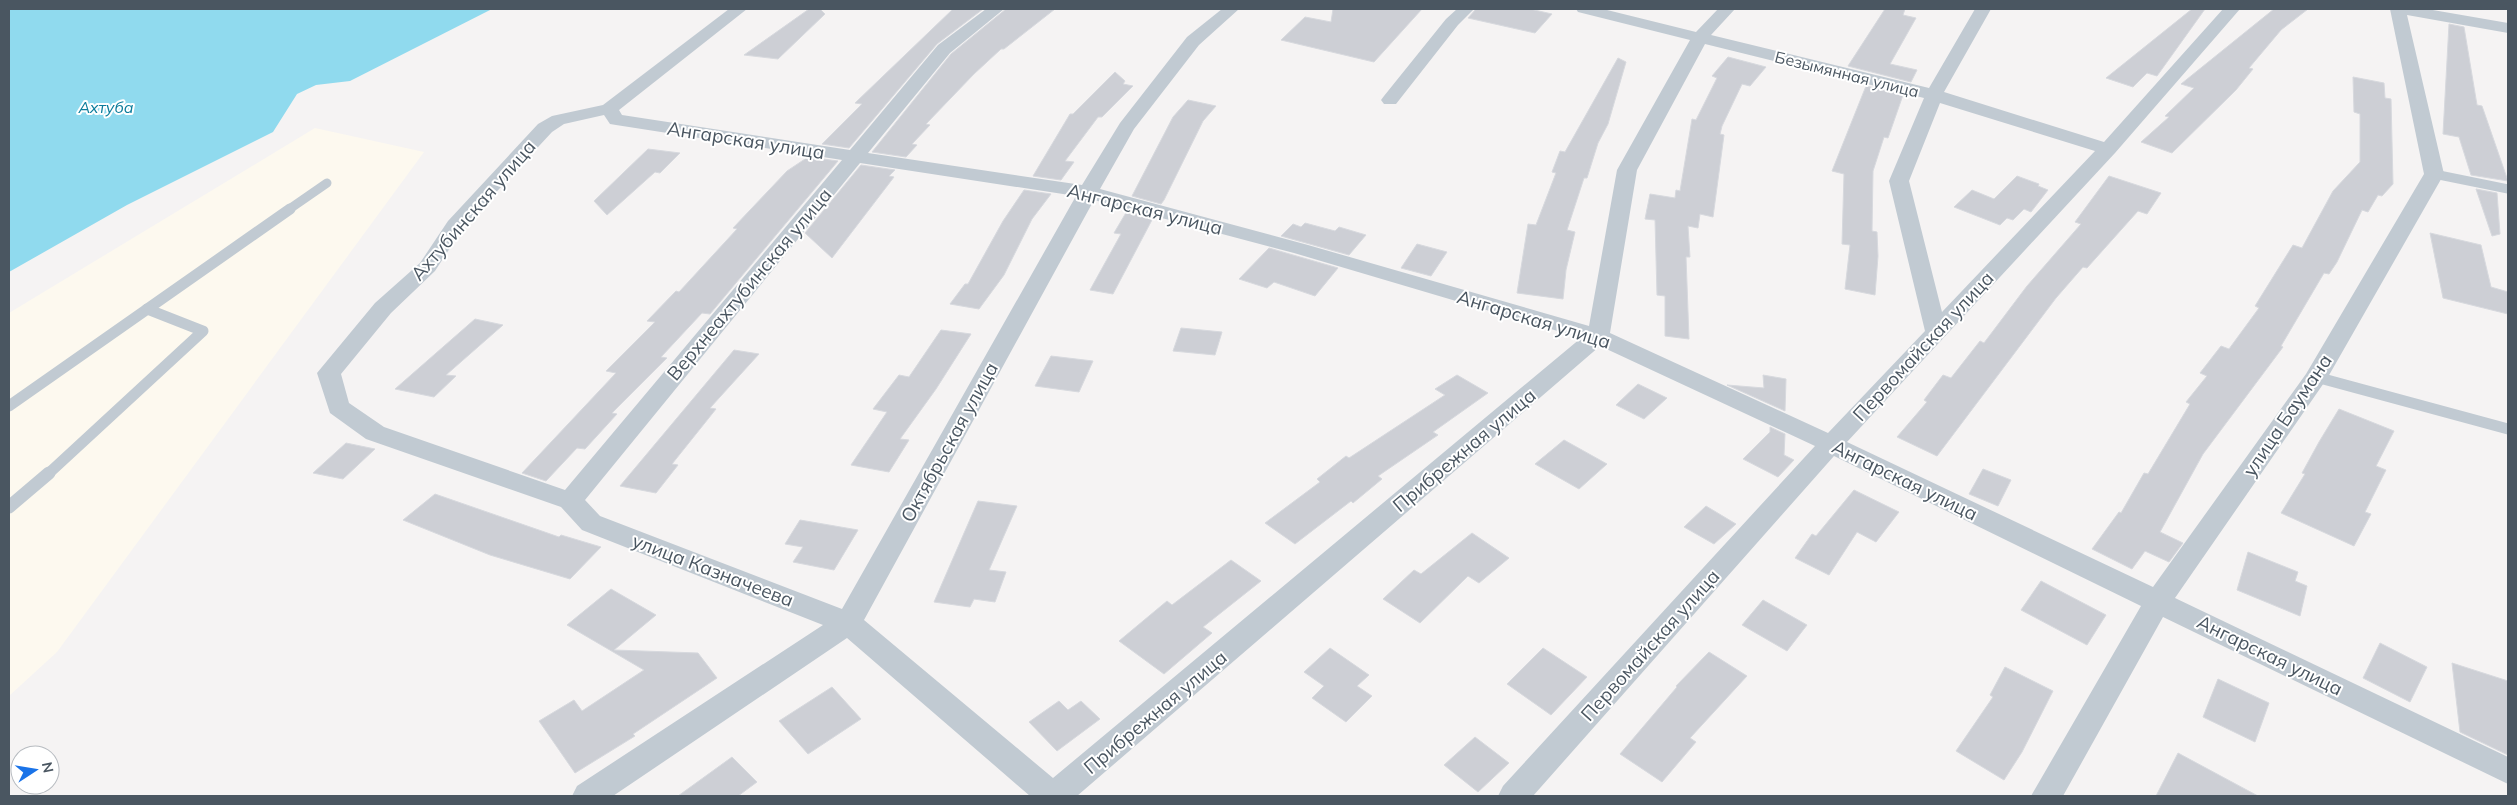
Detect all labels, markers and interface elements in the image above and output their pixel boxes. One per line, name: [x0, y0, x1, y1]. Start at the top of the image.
street label: Безымянная улица: [1773, 46, 1921, 102]
water label: Ахтуба: [77, 97, 134, 117]
street label: Ангарская улица: [666, 116, 826, 164]
street label: Ахтубинская улица: [405, 135, 541, 285]
street label: Ангарская улица: [1065, 178, 1225, 240]
street label: Верхнеахтубинская улица: [661, 183, 837, 385]
street label: Первомайская улица: [1847, 266, 1999, 426]
street label: Ангарская улица: [1454, 284, 1614, 354]
street label: улица Баумана: [2237, 349, 2337, 481]
street label: Октябрьская улица: [895, 358, 1003, 526]
street label: Прибрежная улица: [1387, 383, 1541, 517]
street label: Ангарская улица: [1828, 434, 1982, 526]
street label: улица Казначеева: [629, 528, 797, 612]
street label: Первомайская улица: [1575, 564, 1725, 726]
street label: Ангарская улица: [2193, 609, 2347, 701]
street label: Прибрежная улица: [1078, 645, 1232, 779]
north arrow: [10, 745, 60, 795]
text: N: [38, 760, 58, 774]

